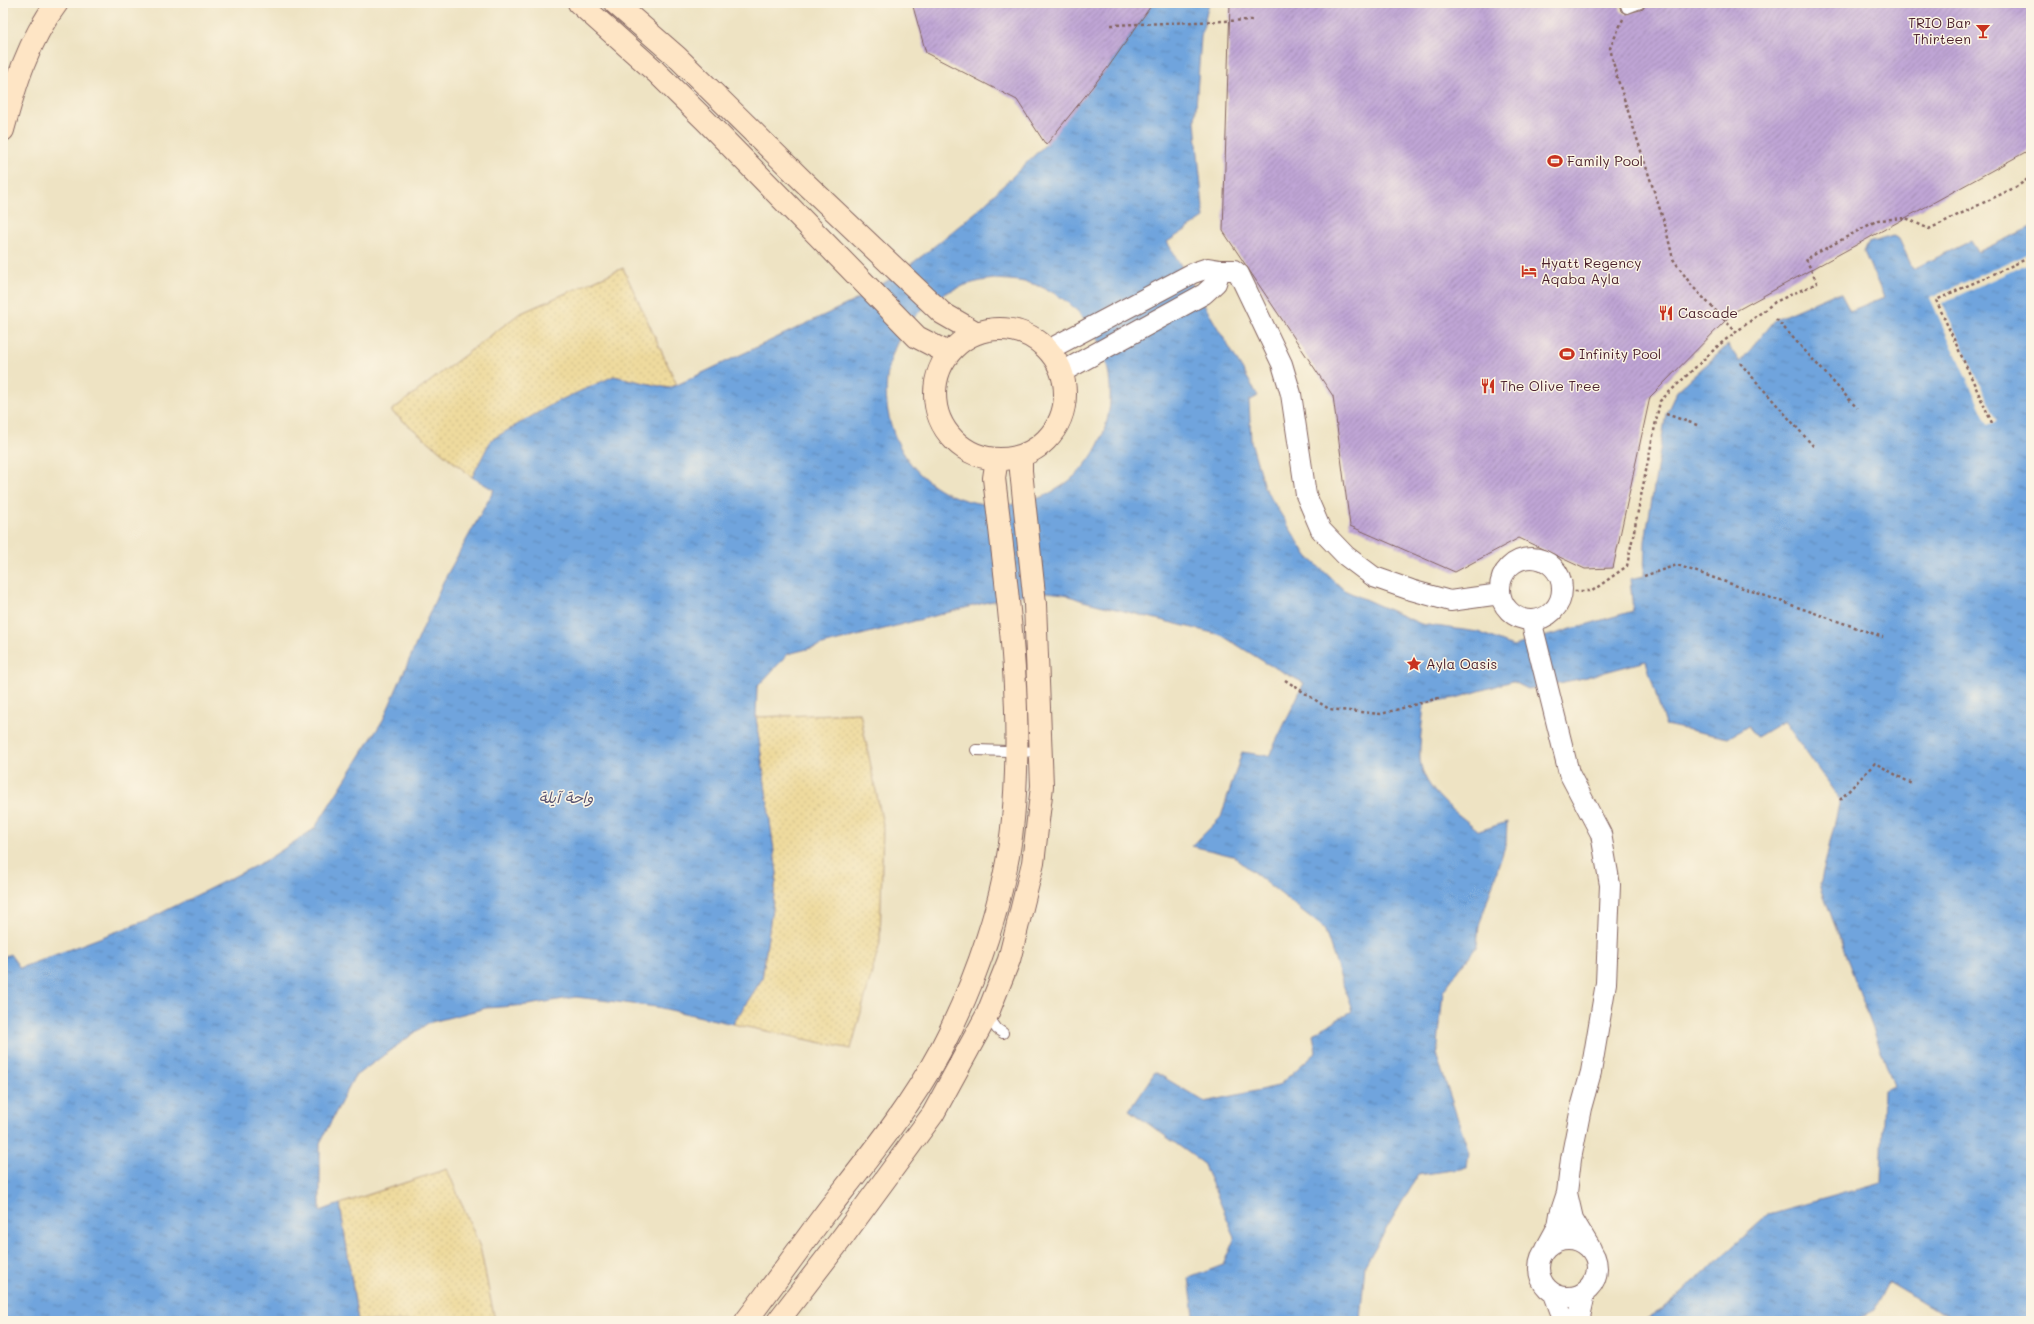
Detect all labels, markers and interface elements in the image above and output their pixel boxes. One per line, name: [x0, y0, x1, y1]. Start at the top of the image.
place label: TRIO Bar Thirteen: [1908, 13, 1971, 48]
bar icon: TRIO Bar Thirteen: [1974, 22, 1992, 40]
place label: Family Pool: [1567, 151, 1643, 170]
sports icon: Family Pool: [1546, 152, 1564, 170]
place label: Hyatt Regency Aqaba Ayla: [1541, 253, 1642, 288]
hotel icon: Hyatt Regency Aqaba Ayla: [1520, 262, 1538, 280]
place label: Cascade: [1678, 303, 1738, 322]
restaurant icon: Cascade: [1657, 304, 1675, 322]
place label: Infinity Pool: [1579, 344, 1661, 363]
sports icon: Infinity Pool: [1558, 345, 1576, 363]
place label: The Olive Tree: [1500, 376, 1600, 395]
restaurant icon: The Olive Tree: [1479, 377, 1497, 395]
place label: Ayla Oasis: [1426, 654, 1497, 673]
place icon: Ayla Oasis: [1405, 655, 1423, 673]
water label: واحة آيلة: [539, 787, 593, 807]

